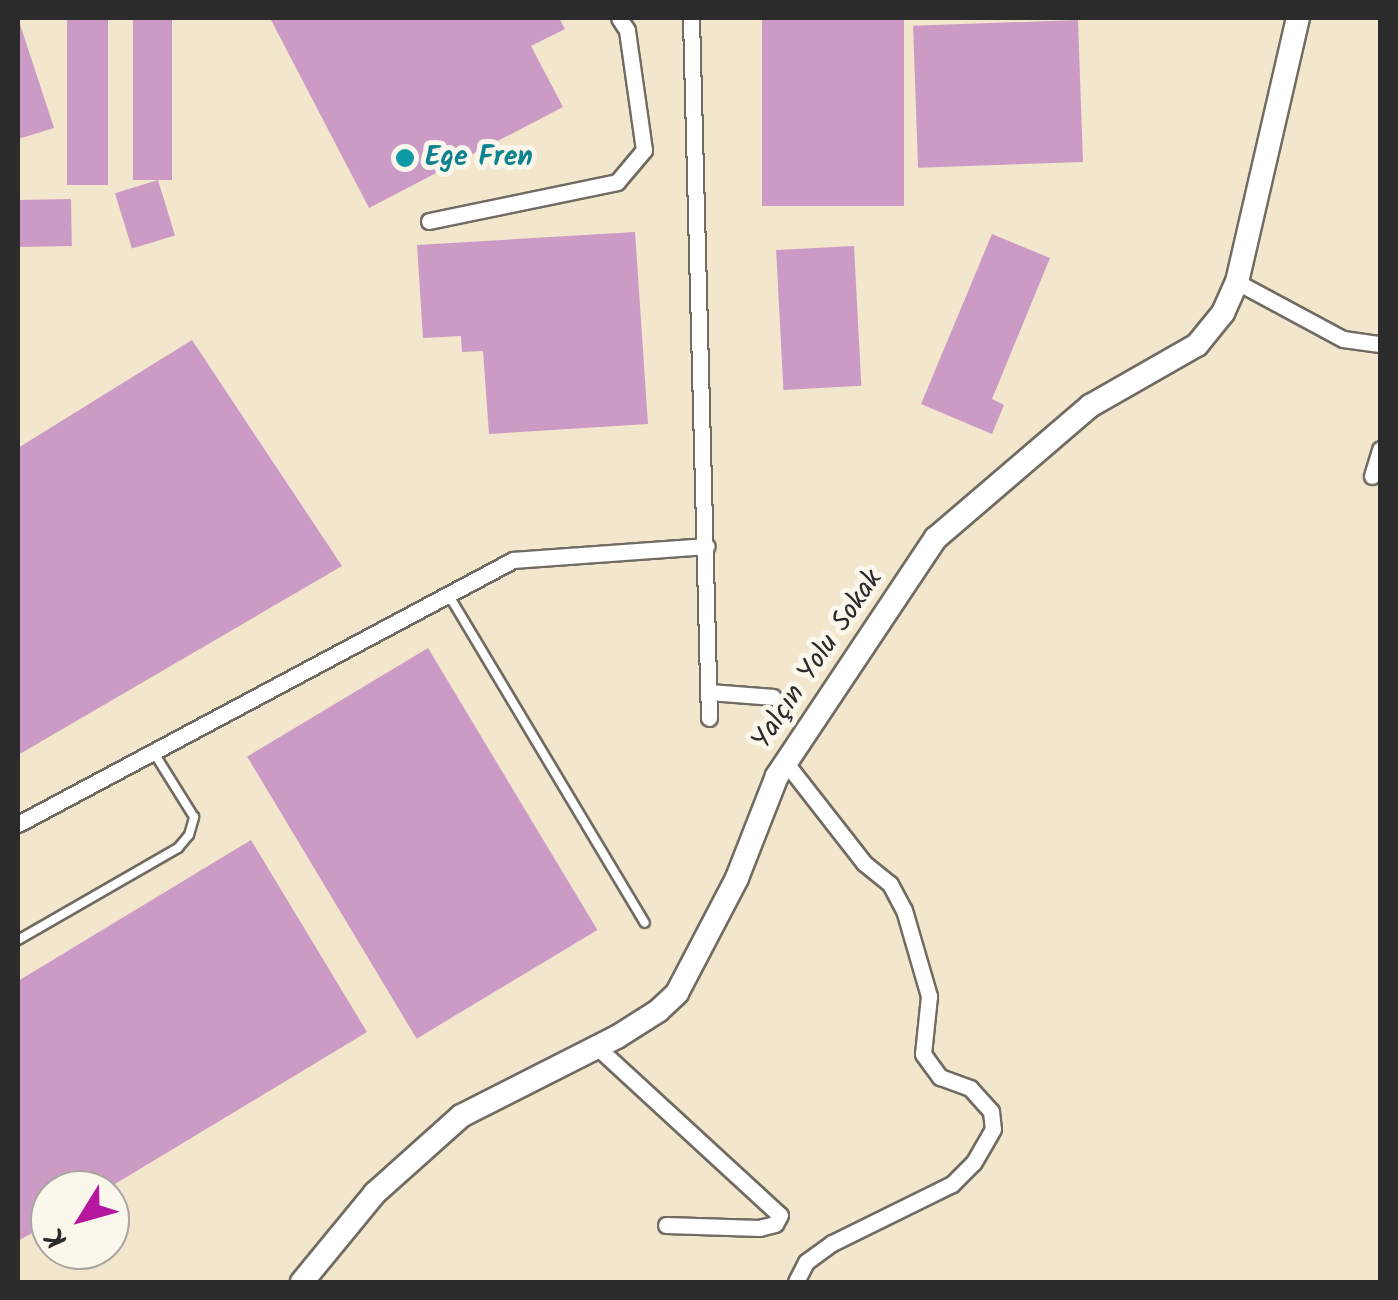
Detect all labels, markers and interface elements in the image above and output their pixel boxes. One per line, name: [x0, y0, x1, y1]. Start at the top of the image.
place label: Ege Fren: [425, 141, 533, 175]
marker: Ege Fren: [394, 147, 416, 169]
street label: Yalçın Yolu Sokak: [746, 564, 890, 756]
north arrow: [30, 1170, 130, 1270]
text: K: [34, 1217, 80, 1257]

